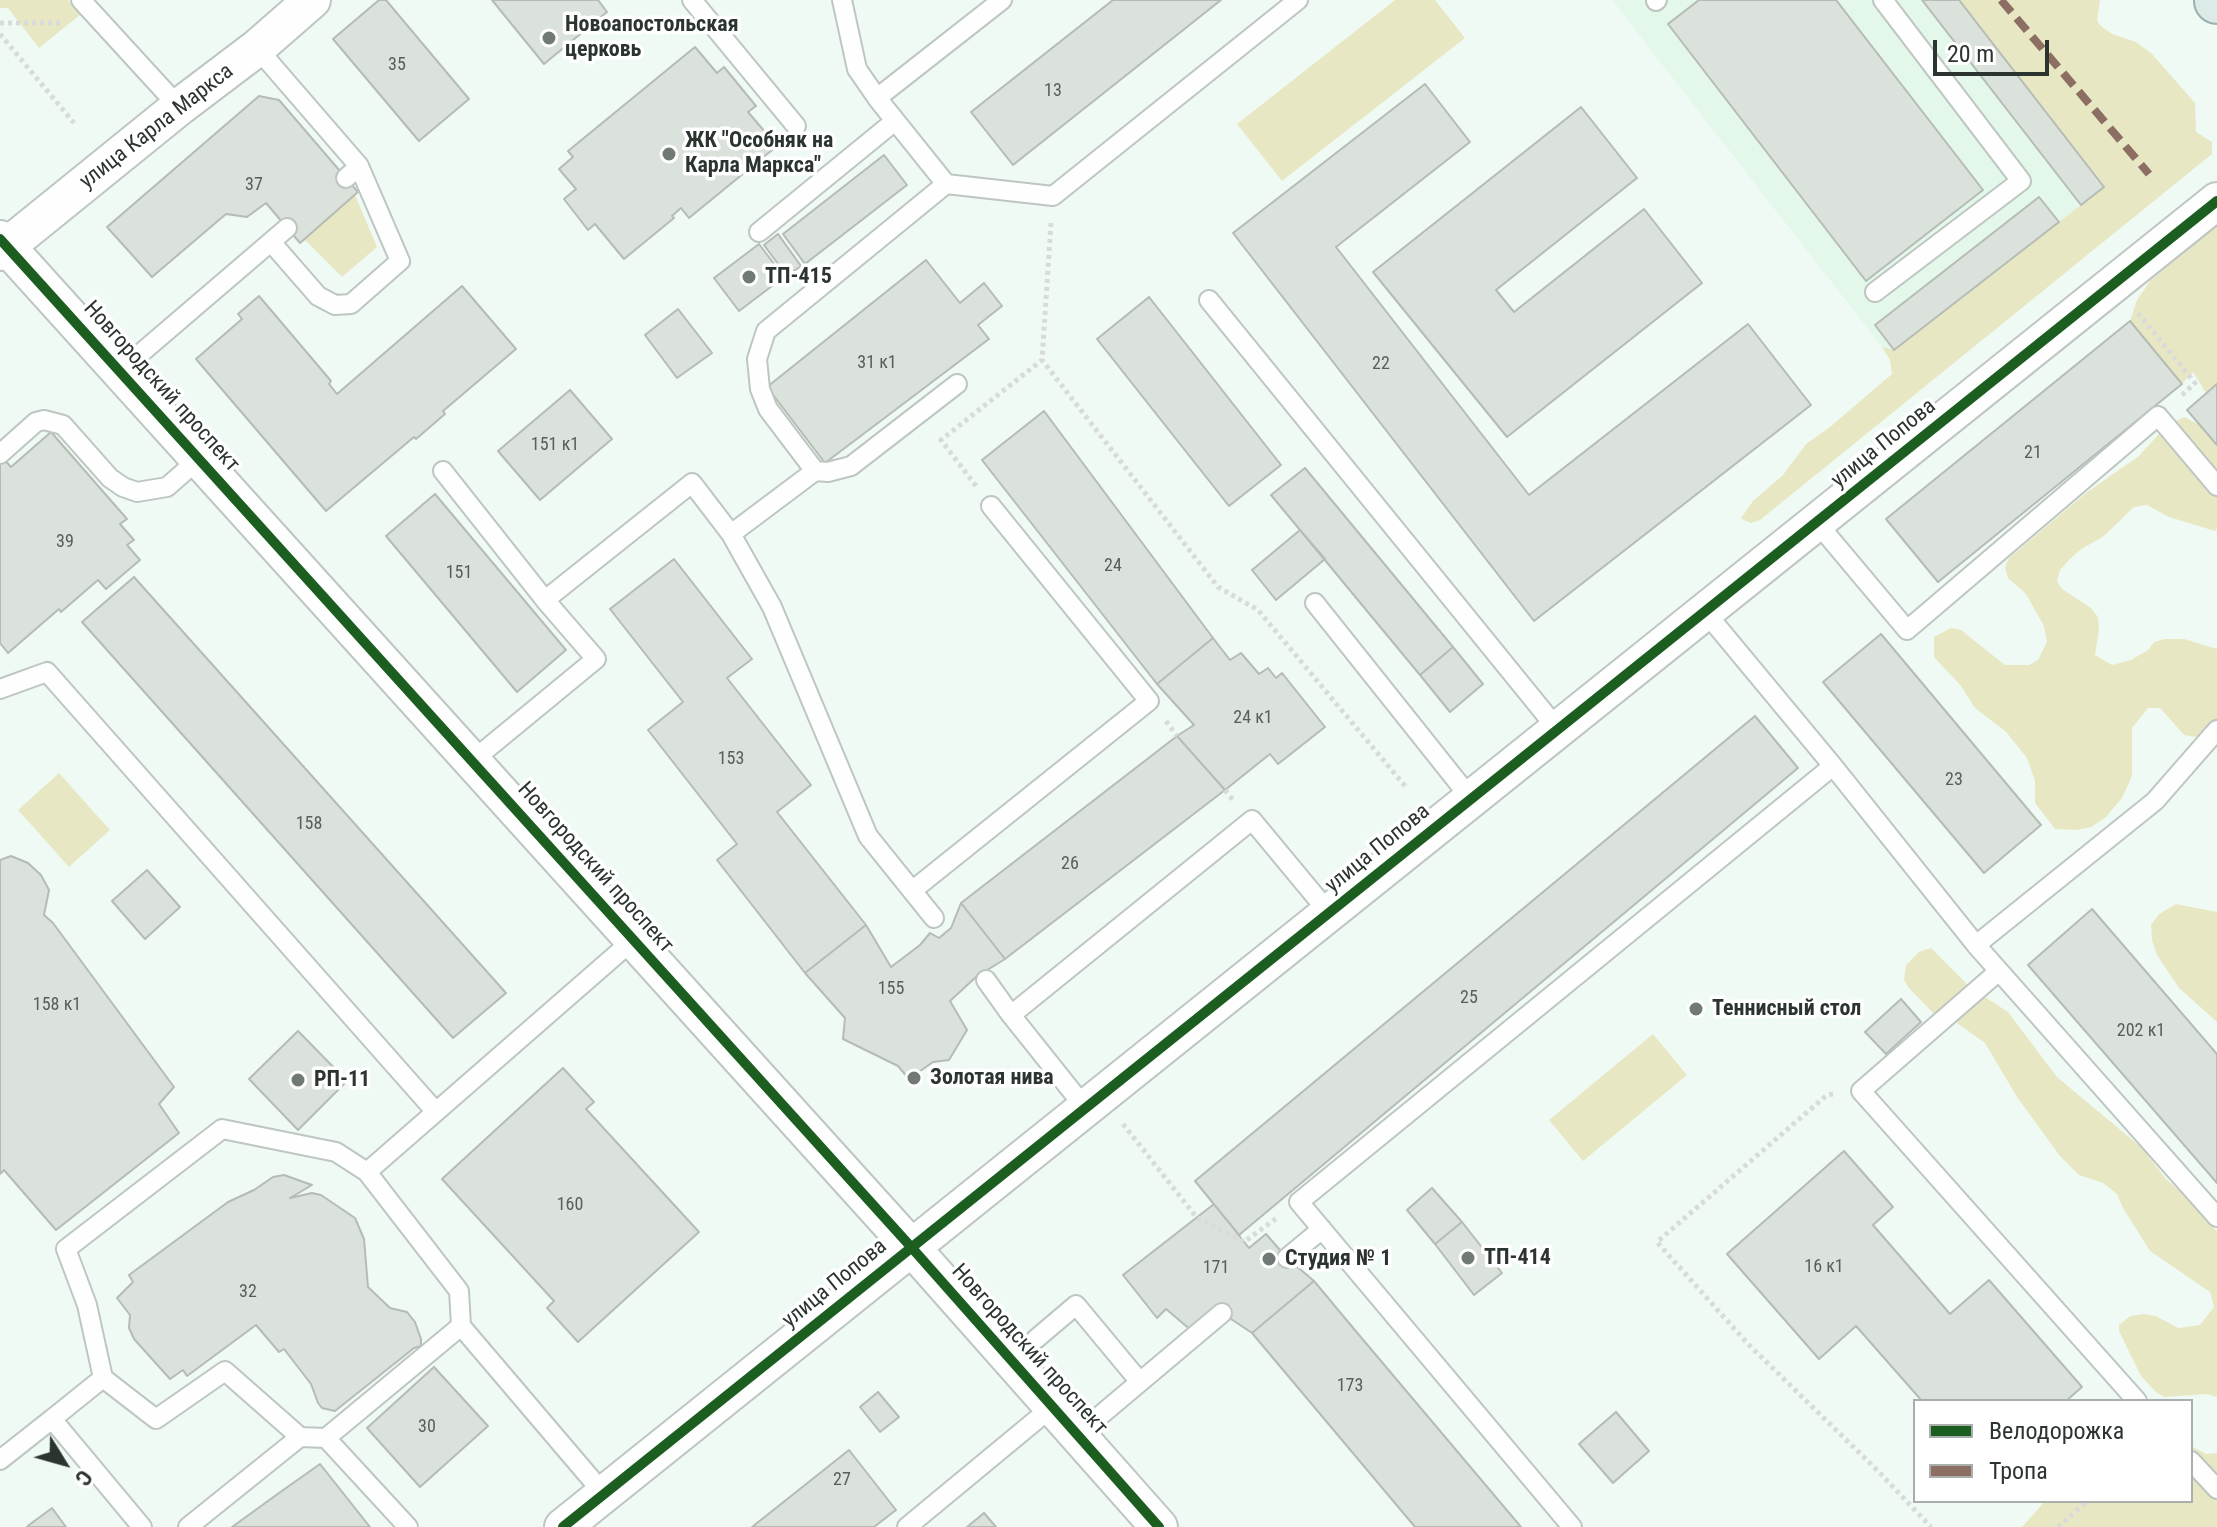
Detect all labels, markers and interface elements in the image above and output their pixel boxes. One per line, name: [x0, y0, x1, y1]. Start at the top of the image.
place label: Новоапостольская церковь: [565, 12, 738, 64]
scale bar: [1937, 24, 2053, 74]
marker: Новоапостольская церковь: [540, 29, 558, 47]
text: 20 m: [1947, 40, 1994, 68]
house number: 35: [388, 54, 406, 76]
street label: улица Карла Маркса: [75, 59, 239, 195]
house number: 13: [1044, 80, 1062, 102]
place label: ЖК "Особняк на Карла Маркса": [685, 128, 833, 180]
marker: ЖК "Особняк на Карла Маркса": [660, 145, 678, 163]
house number: 37: [245, 174, 263, 196]
place label: ТП-415: [765, 264, 832, 290]
marker: ТП-415: [740, 268, 758, 286]
street label: Новгородский проспект: [77, 296, 245, 478]
house number: 31 к1: [857, 352, 897, 374]
house number: 22: [1372, 353, 1390, 375]
street label: улица Попова: [1826, 394, 1942, 494]
house number: 151 к1: [531, 434, 579, 456]
house number: 21: [2024, 442, 2042, 464]
house number: 39: [56, 531, 74, 553]
house number: 24: [1104, 555, 1122, 577]
house number: 151: [446, 562, 472, 584]
house number: 24 к1: [1233, 707, 1273, 729]
house number: 153: [718, 748, 744, 770]
house number: 23: [1945, 769, 1963, 791]
street label: Новгородский проспект: [511, 777, 679, 959]
street label: улица Попова: [1320, 799, 1436, 899]
house number: 158: [296, 813, 322, 835]
house number: 26: [1061, 853, 1079, 875]
house number: 155: [878, 978, 904, 1000]
house number: 25: [1460, 987, 1478, 1009]
house number: 158 к1: [33, 994, 81, 1016]
place label: Теннисный стол: [1712, 996, 1861, 1022]
marker: Теннисный стол: [1687, 1000, 1705, 1018]
house number: 202 к1: [2117, 1020, 2165, 1042]
place label: Золотая нива: [930, 1065, 1054, 1091]
place label: РП-11: [314, 1067, 370, 1093]
marker: Золотая нива: [905, 1069, 923, 1087]
marker: РП-11: [289, 1071, 307, 1089]
house number: 160: [557, 1194, 583, 1216]
street label: улица Попова: [777, 1234, 893, 1334]
place label: ТП-414: [1484, 1245, 1551, 1271]
place label: Студия № 1: [1285, 1246, 1391, 1272]
marker: ТП-414: [1459, 1249, 1477, 1267]
marker: Студия № 1: [1260, 1250, 1278, 1268]
house number: 16 к1: [1804, 1256, 1844, 1278]
house number: 171: [1203, 1257, 1229, 1279]
street label: Новгородский проспект: [945, 1259, 1113, 1441]
house number: 32: [239, 1281, 257, 1303]
house number: 173: [1337, 1375, 1363, 1397]
legend: [1913, 1399, 2193, 1503]
house number: 30: [418, 1416, 436, 1438]
text: Велодорожка: [1989, 1417, 2124, 1445]
north arrow: [24, 1423, 104, 1503]
text: Тропа: [1989, 1457, 2048, 1485]
text: С: [70, 1465, 97, 1490]
house number: 27: [833, 1469, 851, 1491]

